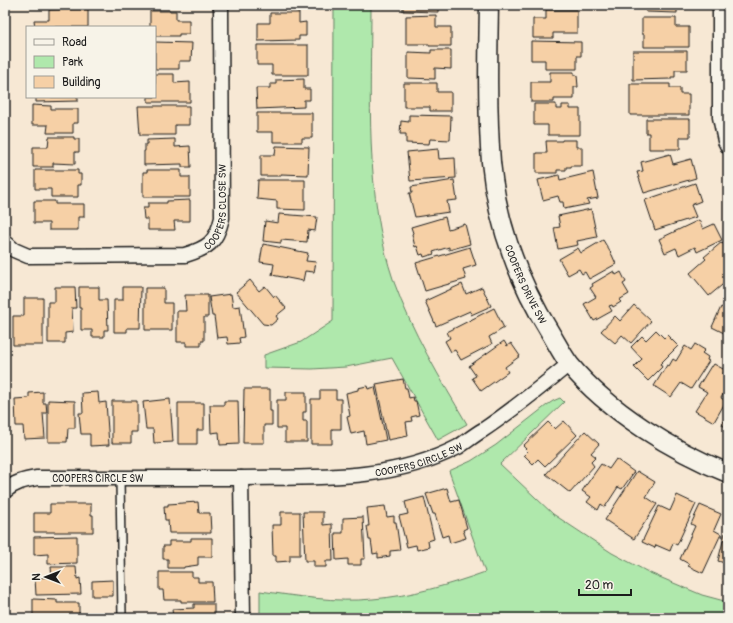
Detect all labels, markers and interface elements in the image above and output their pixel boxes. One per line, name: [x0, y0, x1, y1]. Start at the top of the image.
legend: [26, 26, 156, 98]
text: Road: [62, 35, 87, 50]
text: Park: [62, 55, 83, 70]
text: Building: [62, 75, 101, 90]
street label: COOPERS CLOSE SW: [202, 164, 229, 253]
street label: COOPERS DRIVE SW: [502, 243, 549, 327]
street label: COOPERS CIRCLE SW: [374, 440, 465, 479]
street label: COOPERS CIRCLE SW: [52, 473, 144, 485]
north arrow: [26, 557, 66, 597]
scale bar: [579, 571, 631, 597]
text: N: [30, 573, 43, 581]
text: 20 m: [585, 578, 614, 593]

